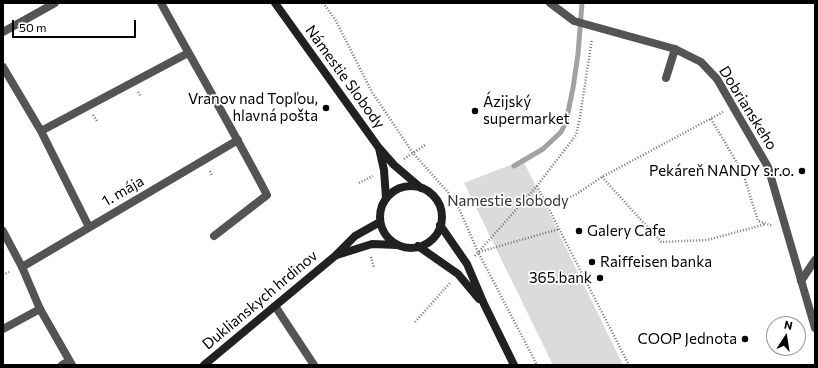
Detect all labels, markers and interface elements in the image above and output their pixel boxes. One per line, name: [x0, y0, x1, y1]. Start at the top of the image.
scale bar: [14, 12, 138, 38]
text: 50 m: [19, 20, 47, 34]
street label: Námestie Slobody: [301, 22, 389, 132]
street label: Dobrianskeho: [715, 63, 781, 153]
place label: Vranov nad Topľou, hlavná pošta: [188, 90, 318, 125]
place label: Ázijský supermarket: [483, 93, 570, 128]
marker: Vranov nad Topľou, hlavná pošta: [321, 103, 331, 113]
marker: Ázijský supermarket: [470, 106, 480, 116]
place label: Pekáreň NANDY s.r.o.: [649, 162, 794, 180]
marker: Pekáreň NANDY s.r.o.: [797, 166, 807, 176]
street label: 1. mája: [99, 172, 147, 210]
park label: Namestie slobody: [447, 192, 569, 210]
place label: Galery Cafe: [587, 222, 666, 240]
marker: Galery Cafe: [574, 226, 584, 236]
street label: Duklianskych hrdinov: [199, 247, 321, 353]
place label: Raiffeisen banka: [600, 253, 712, 271]
marker: Raiffeisen banka: [587, 257, 597, 267]
place label: 365.bank: [529, 269, 592, 287]
marker: 365.bank: [595, 273, 605, 283]
north arrow: [766, 316, 806, 356]
text: N: [783, 318, 794, 332]
place label: COOP Jednota: [638, 330, 737, 348]
marker: COOP Jednota: [740, 334, 750, 344]

